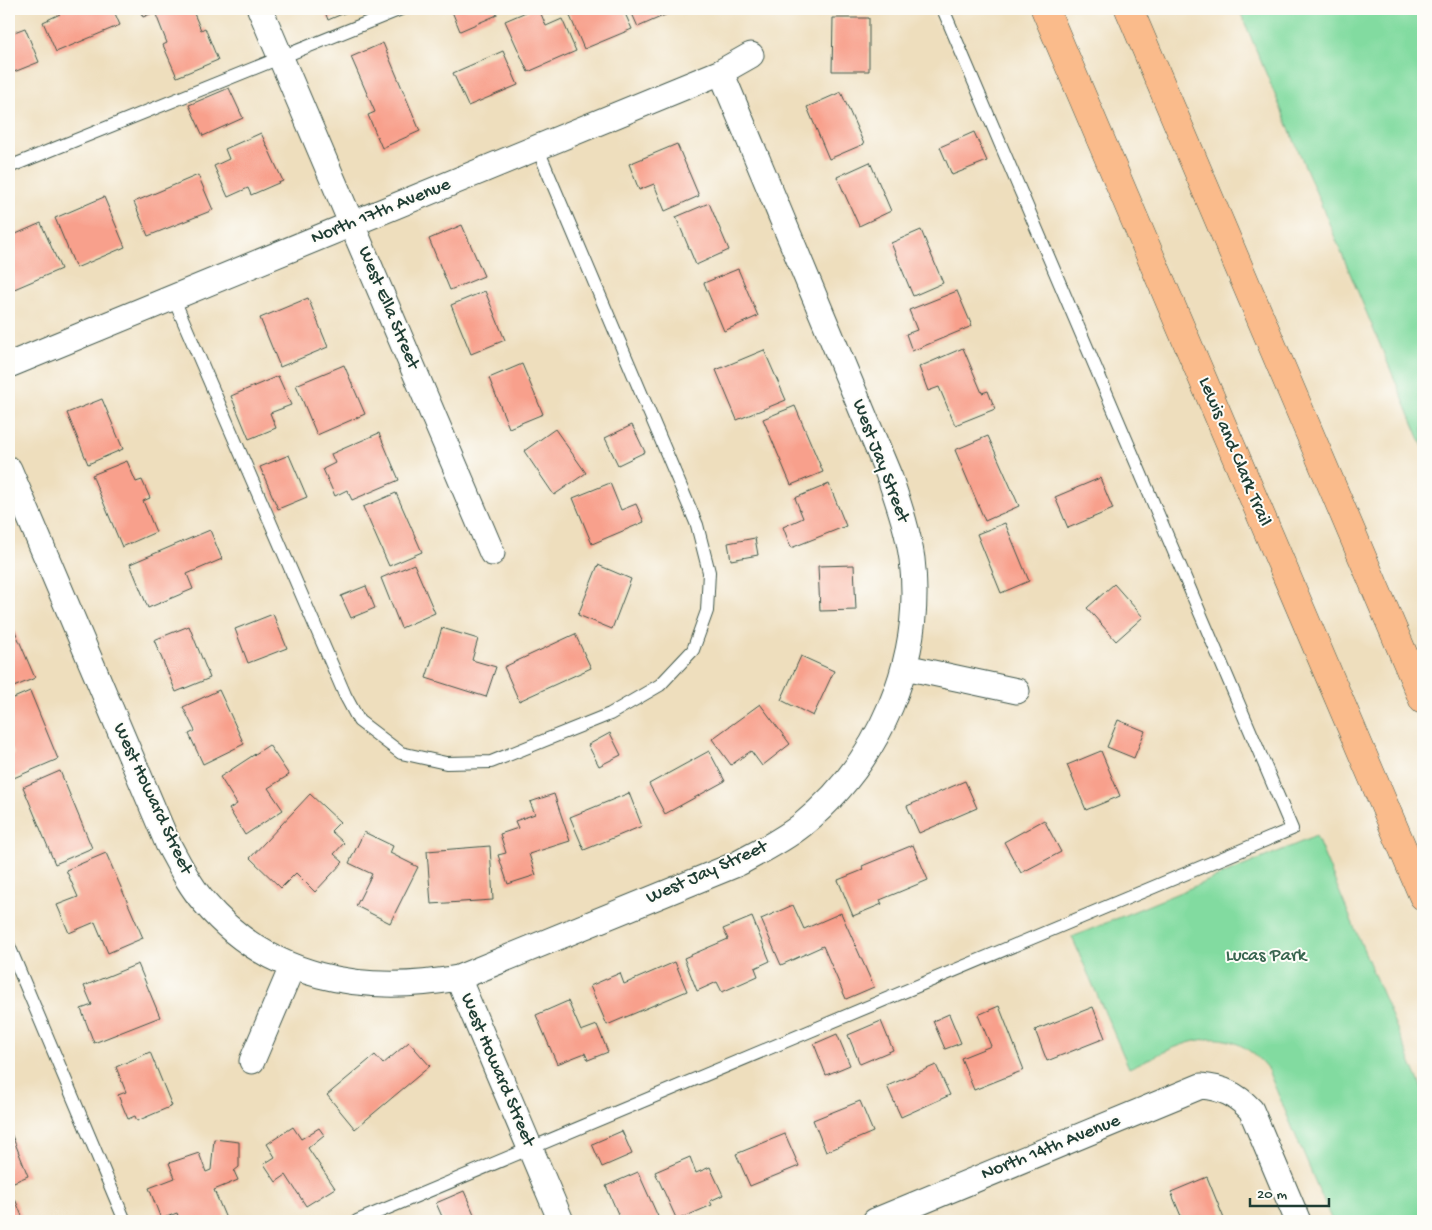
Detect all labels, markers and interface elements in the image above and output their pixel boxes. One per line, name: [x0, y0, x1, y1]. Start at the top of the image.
street label: North 17th Avenue: [308, 173, 454, 250]
street label: West Ella Street: [352, 243, 425, 375]
street label: Lewis and Clark Trail: [1192, 374, 1276, 530]
street label: West Jay Street: [846, 396, 915, 528]
street label: West Howard Street: [107, 720, 198, 880]
street label: West Jay Street: [643, 835, 773, 910]
park label: Lucas Park: [1226, 945, 1308, 968]
street label: West Howard Street: [454, 990, 541, 1152]
street label: North 14th Avenue: [978, 1110, 1124, 1186]
scale bar: [1250, 1175, 1328, 1207]
text: 20 m: [1257, 1186, 1287, 1204]

